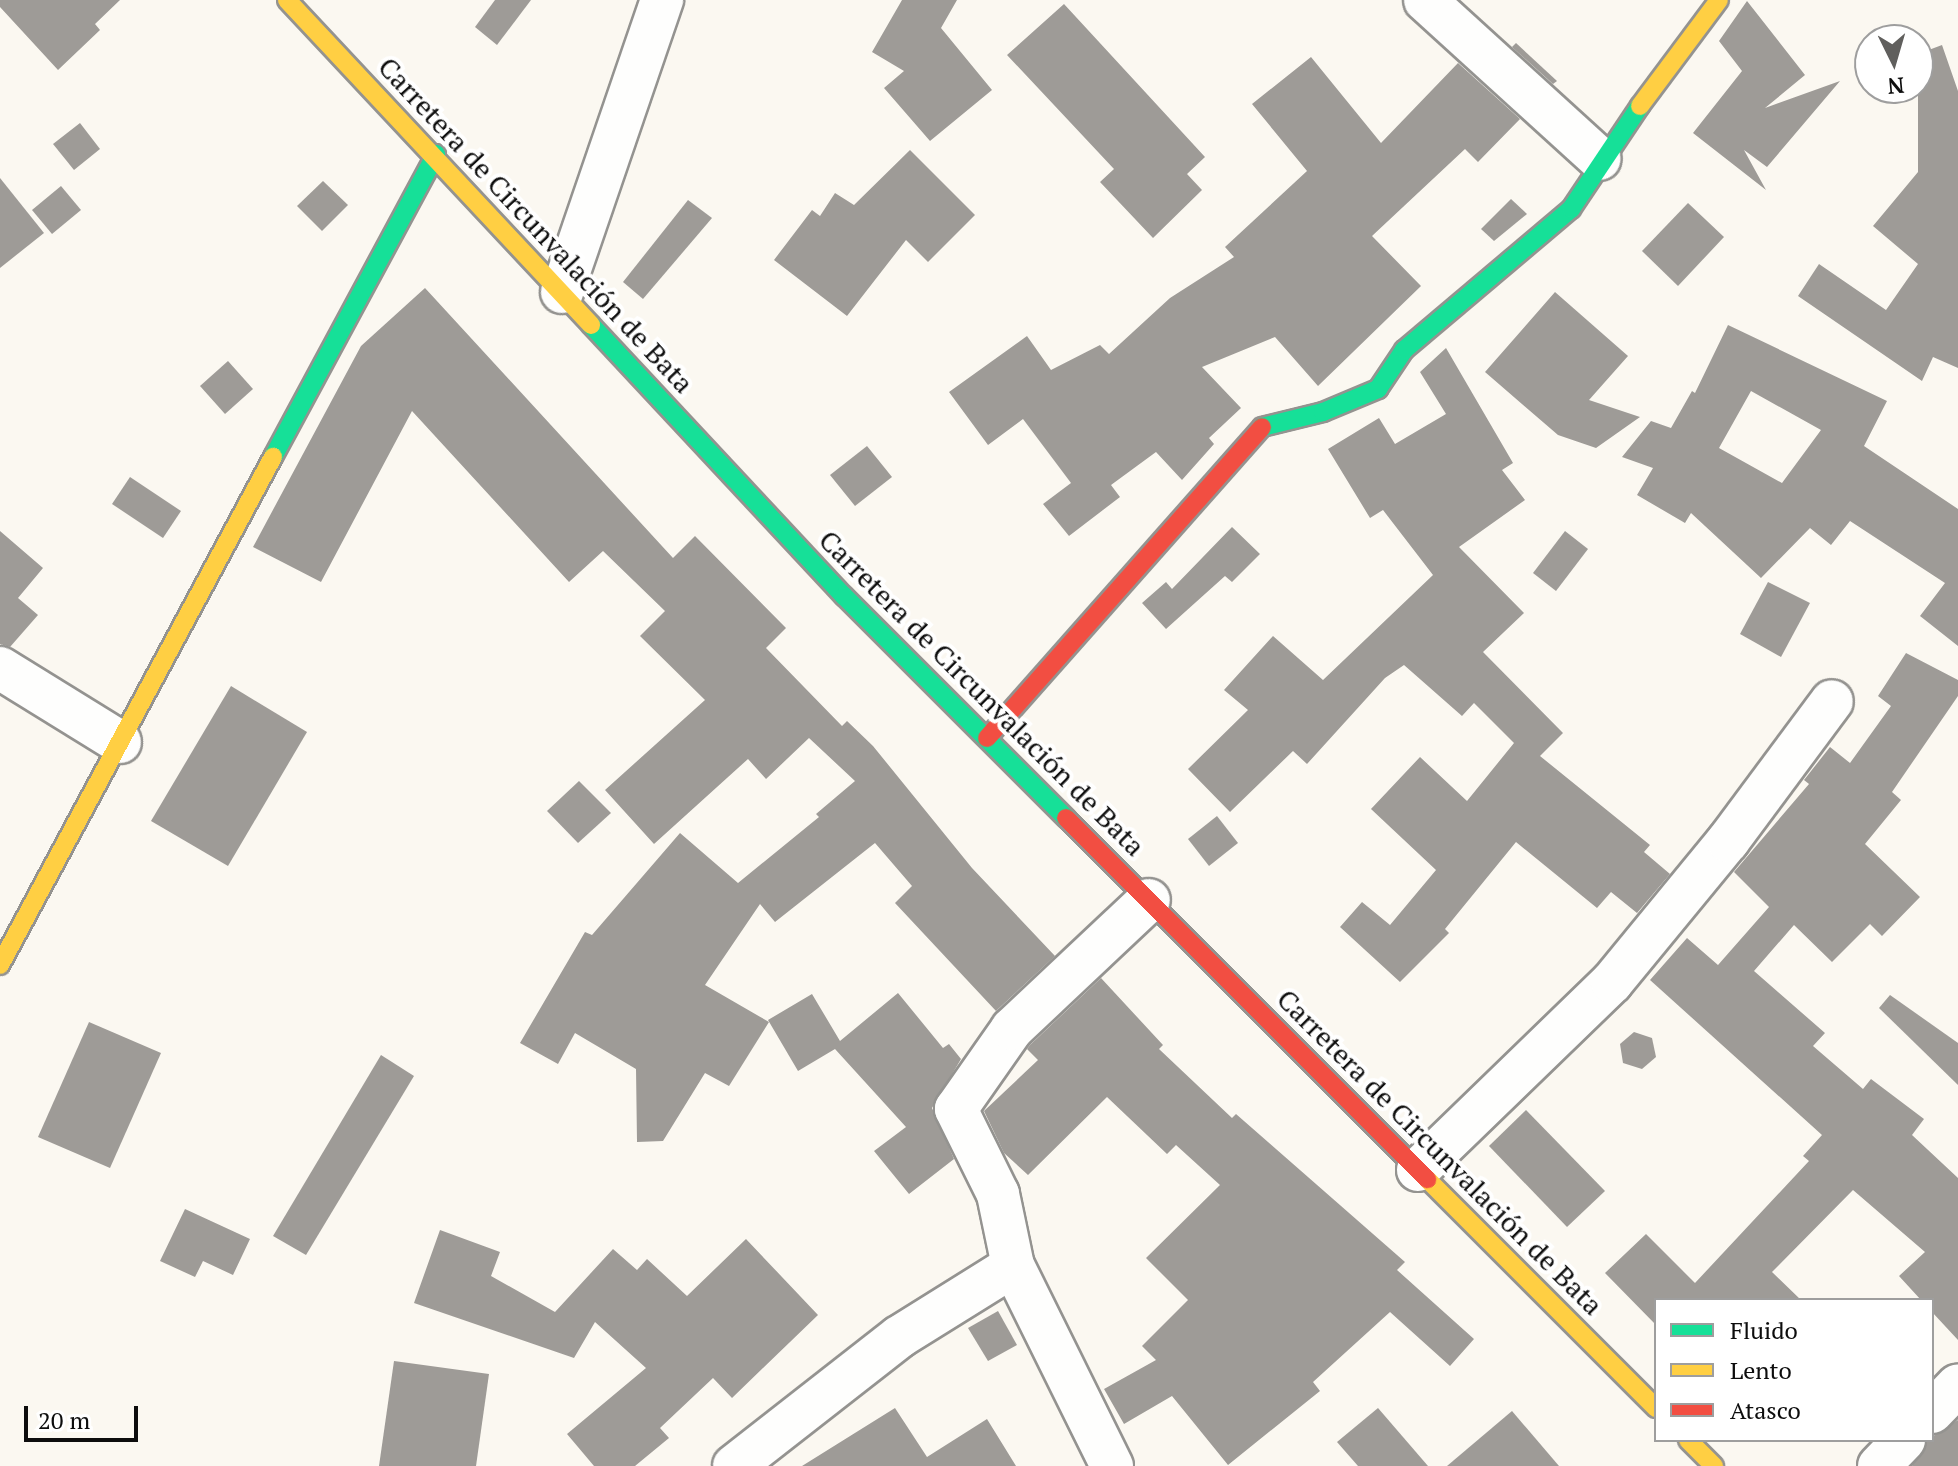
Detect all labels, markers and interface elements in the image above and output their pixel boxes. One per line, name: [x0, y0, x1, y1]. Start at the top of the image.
north arrow: [1854, 24, 1934, 104]
street label: Carretera de Circunvalación de Bata: [371, 50, 701, 400]
text: N: [1886, 71, 1906, 102]
street label: Carretera de Circunvalación de Bata: [812, 523, 1152, 863]
street label: Carretera de Circunvalación de Bata: [1270, 982, 1610, 1322]
legend: [1654, 1298, 1934, 1442]
text: Fluido: [1730, 1314, 1798, 1346]
text: Lento: [1730, 1354, 1792, 1386]
scale bar: [28, 1390, 142, 1440]
text: Atasco: [1730, 1394, 1801, 1426]
text: 20 m: [38, 1404, 90, 1436]

